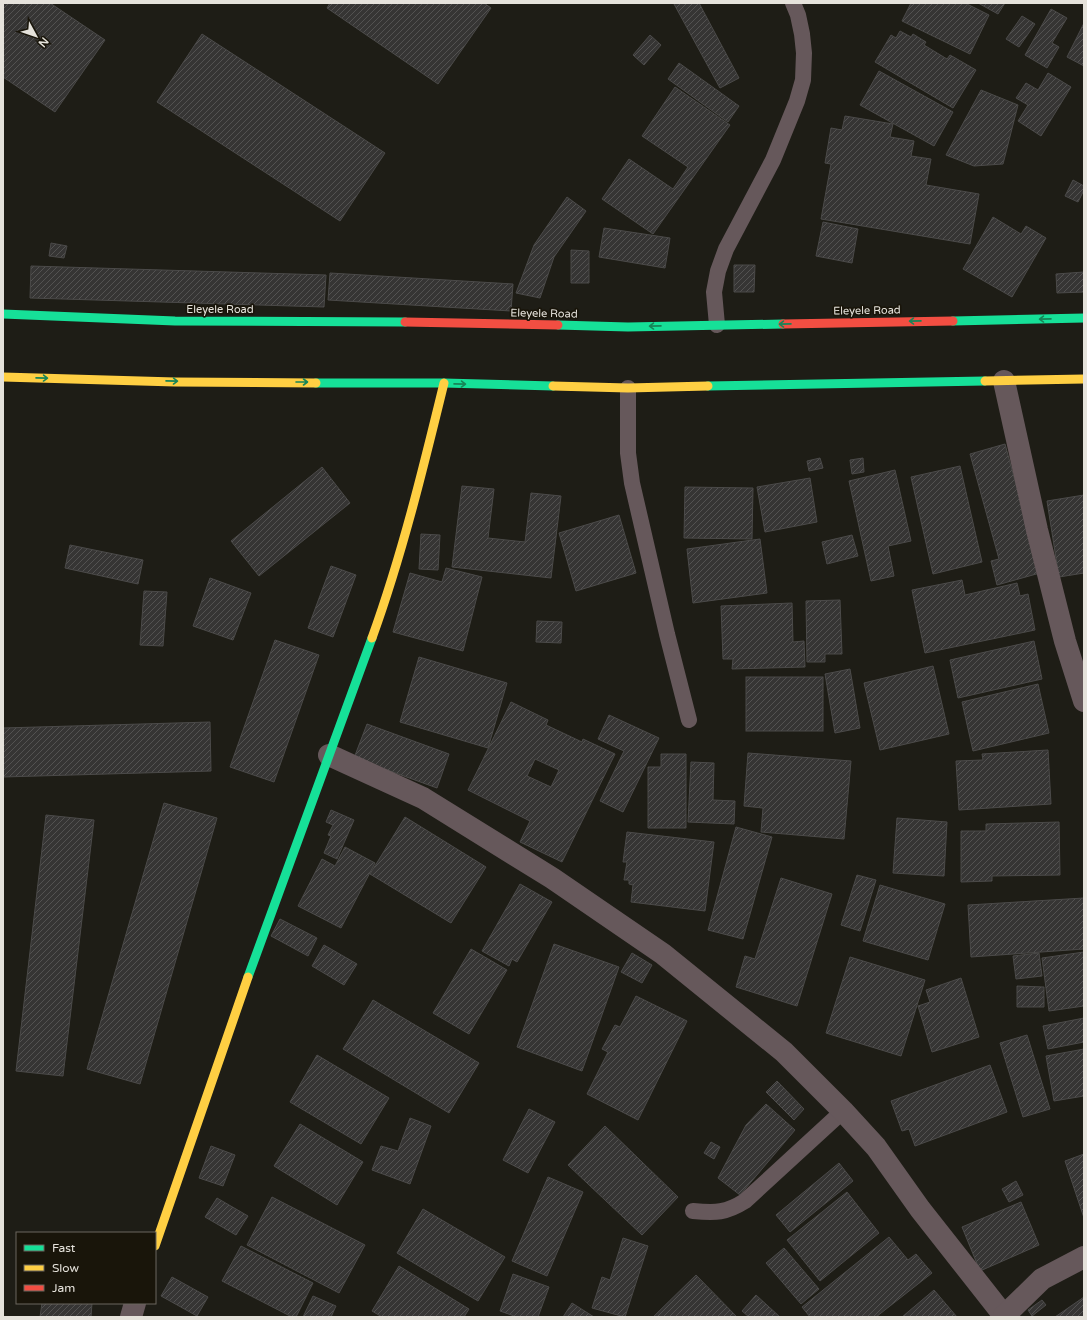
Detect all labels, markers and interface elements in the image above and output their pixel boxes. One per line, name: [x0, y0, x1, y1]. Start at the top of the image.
north arrow: [16, 16, 56, 56]
text: N: [35, 35, 51, 50]
street label: Eleyele Road: [186, 303, 254, 316]
street label: Eleyele Road: [833, 303, 901, 318]
street label: Eleyele Road: [510, 306, 578, 321]
one-way arrow: [1039, 315, 1052, 323]
one-way arrow: [909, 318, 922, 325]
one-way arrow: [779, 320, 792, 328]
one-way arrow: [649, 322, 662, 330]
one-way arrow: [35, 374, 48, 382]
one-way arrow: [165, 378, 178, 385]
one-way arrow: [295, 378, 308, 386]
one-way arrow: [453, 380, 466, 388]
legend: [16, 1232, 156, 1304]
text: Fast: [52, 1241, 76, 1255]
text: Slow: [52, 1261, 79, 1275]
text: Jam: [52, 1281, 75, 1295]

